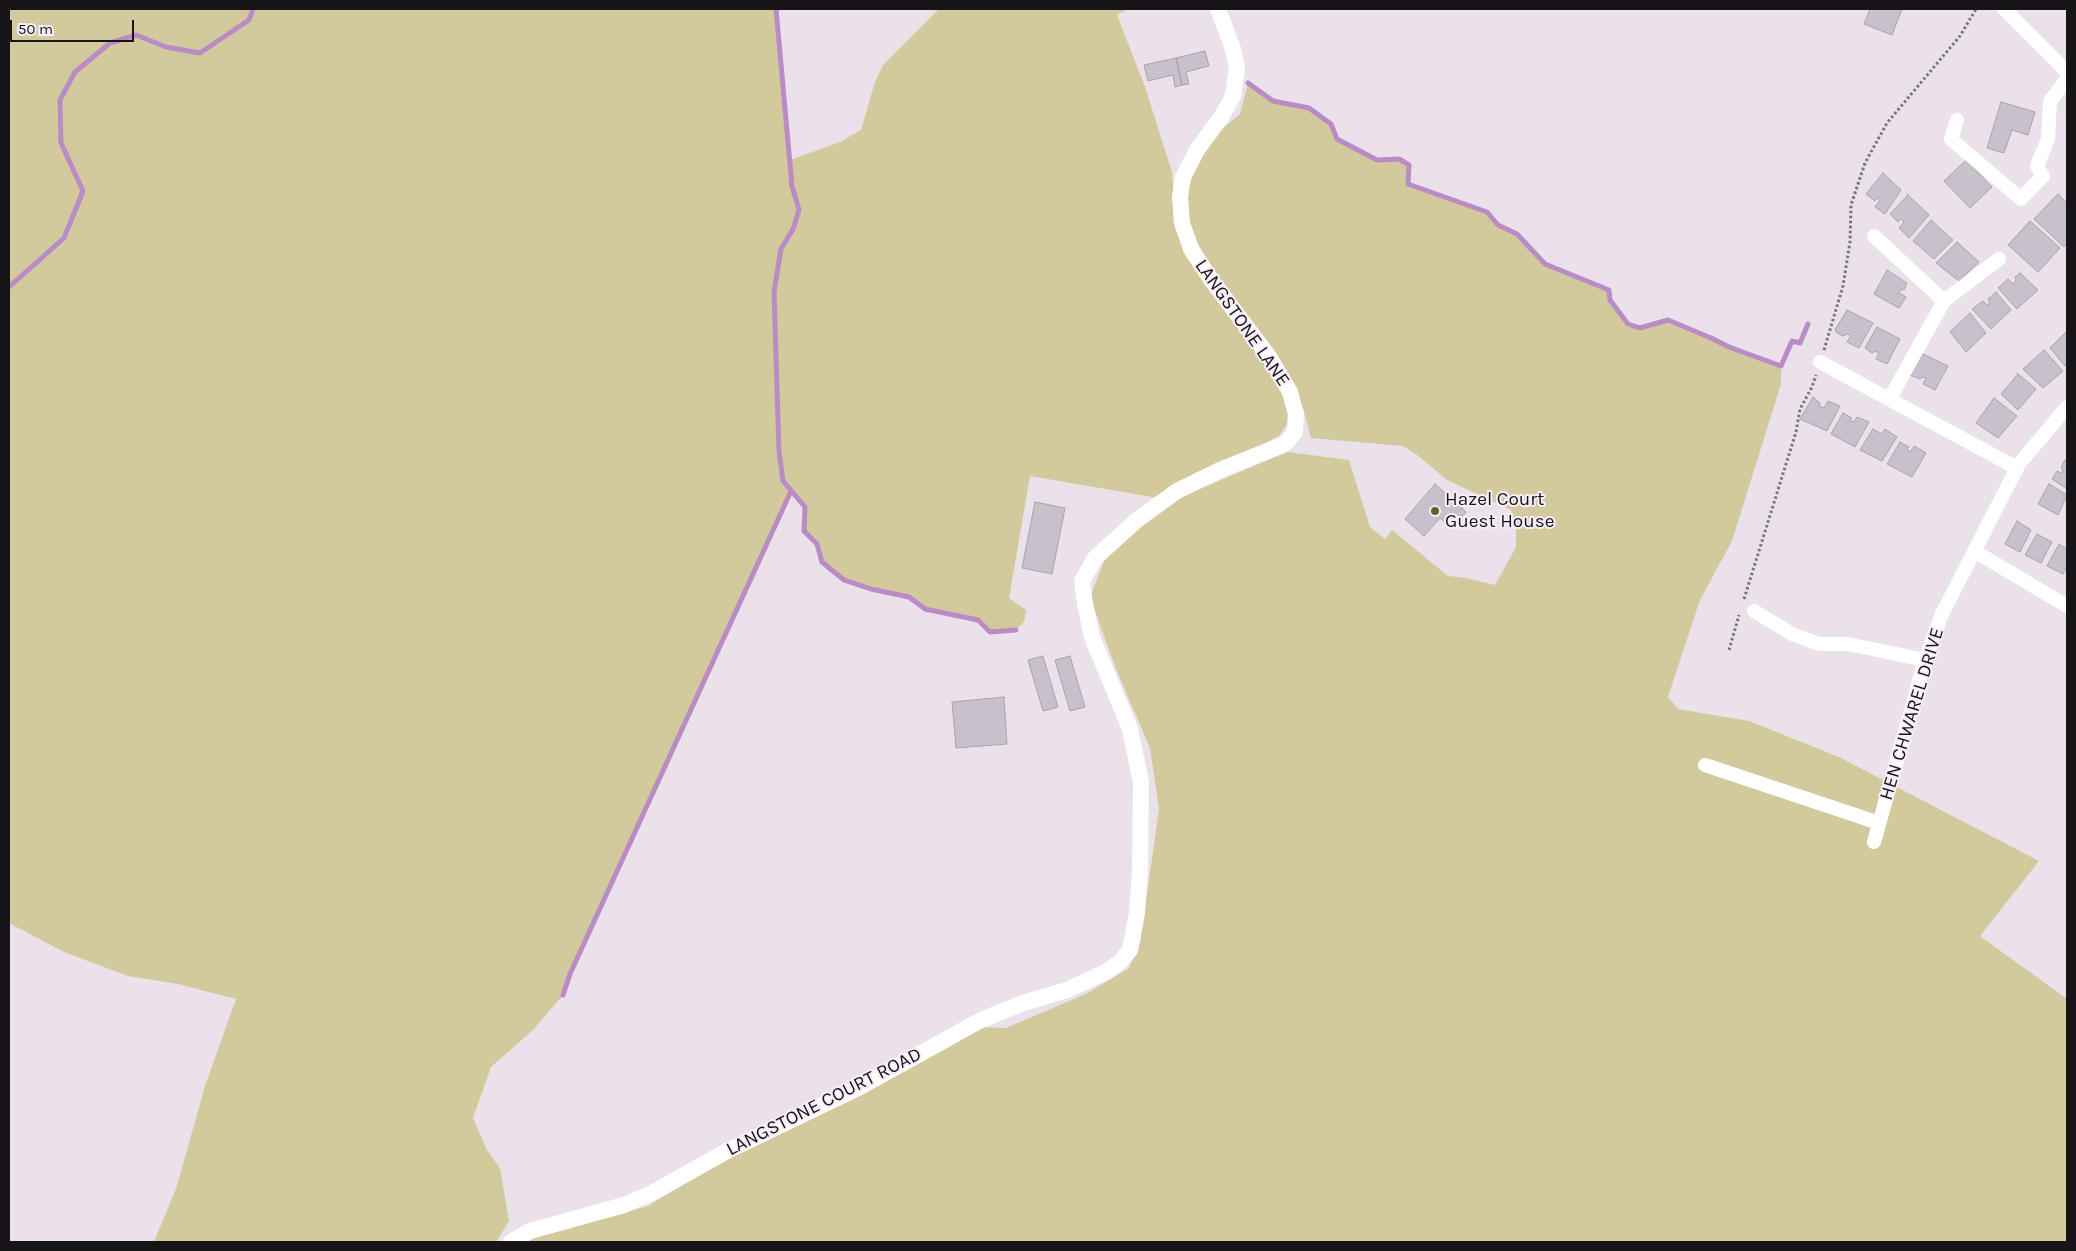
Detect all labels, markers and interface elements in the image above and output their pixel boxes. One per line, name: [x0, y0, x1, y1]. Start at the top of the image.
scale bar: [12, 10, 136, 42]
text: 50 m: [18, 20, 53, 38]
street label: LANGSTONE LANE: [1190, 255, 1294, 391]
place label: Hazel Court Guest House: [1445, 489, 1554, 533]
marker: Hazel Court Guest House: [1429, 505, 1441, 517]
street label: HEN CHWAREL DRIVE: [1875, 625, 1949, 803]
street label: LANGSTONE COURT ROAD: [723, 1043, 925, 1161]

